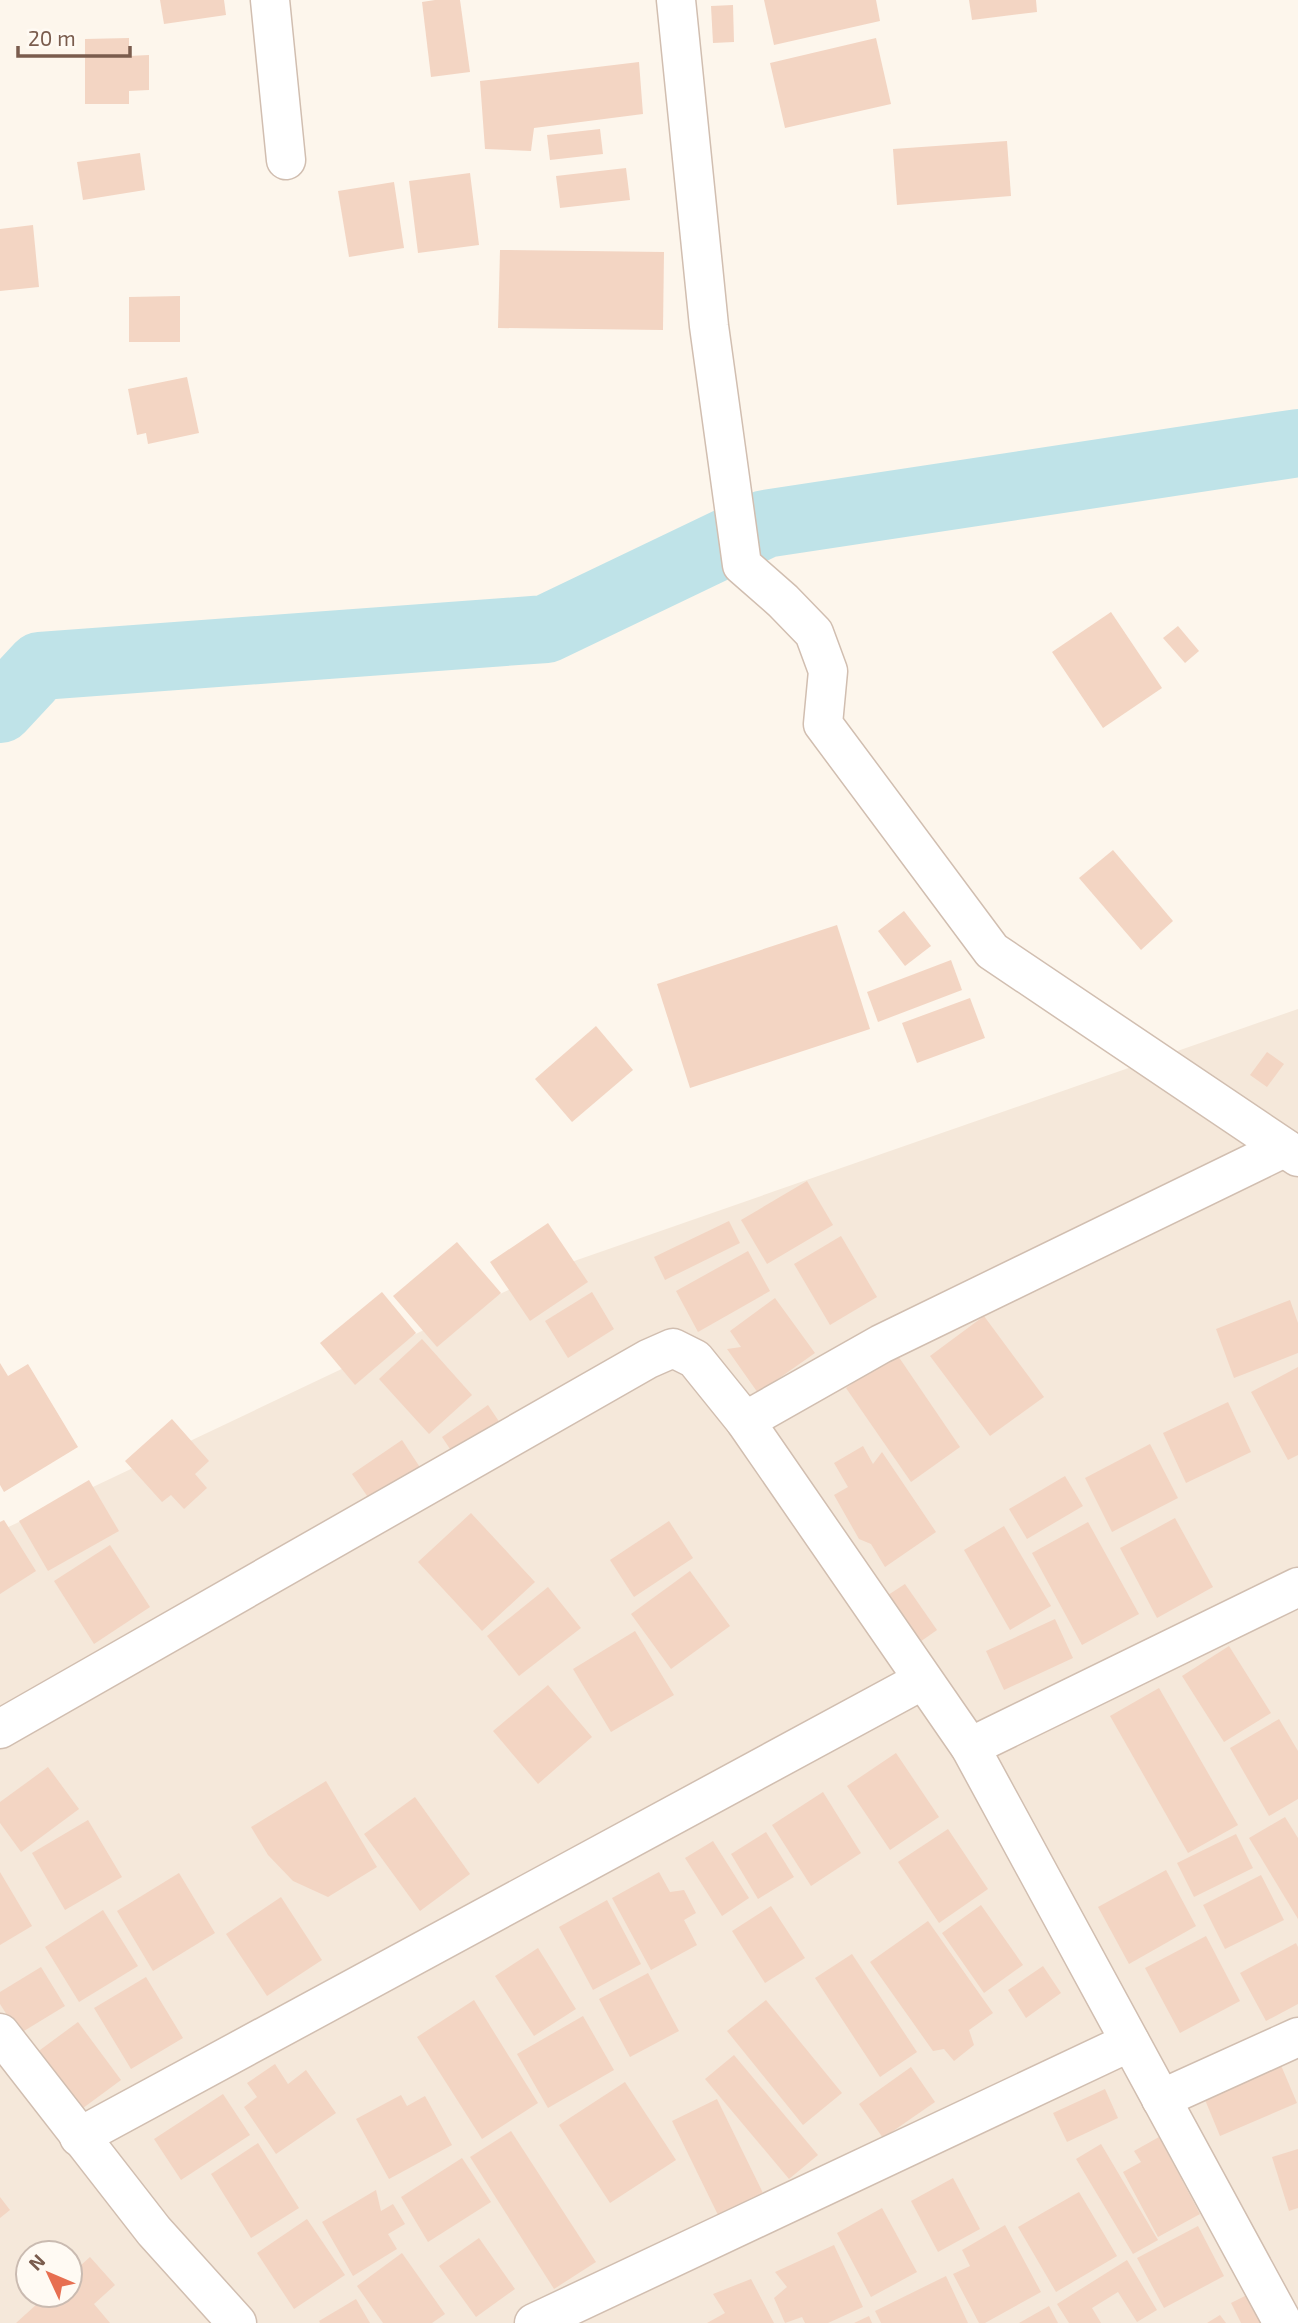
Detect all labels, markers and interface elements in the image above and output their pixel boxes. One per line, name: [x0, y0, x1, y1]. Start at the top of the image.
scale bar: [18, 14, 130, 58]
text: 20 m: [28, 25, 76, 50]
north arrow: [14, 2239, 84, 2309]
text: N: [23, 2249, 49, 2275]

